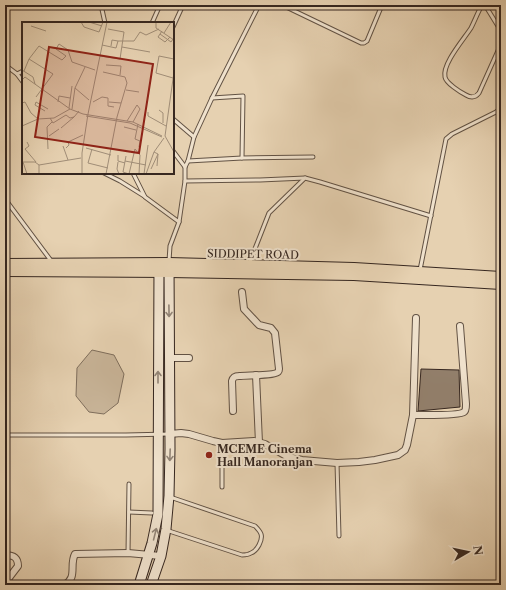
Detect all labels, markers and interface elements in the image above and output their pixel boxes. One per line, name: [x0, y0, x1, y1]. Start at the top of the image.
inset map: [22, 22, 174, 174]
street label: SIDDIPET ROAD: [207, 246, 299, 262]
one-way arrow: [165, 304, 173, 317]
one-way arrow: [154, 371, 162, 384]
place label: MCEME Cinema Hall Manoranjan: [217, 442, 313, 469]
one-way arrow: [166, 448, 174, 461]
marker: MCEME Cinema Hall Manoranjan: [204, 450, 214, 460]
one-way arrow: [151, 528, 159, 541]
north arrow: [448, 532, 488, 572]
text: N: [470, 545, 486, 557]

